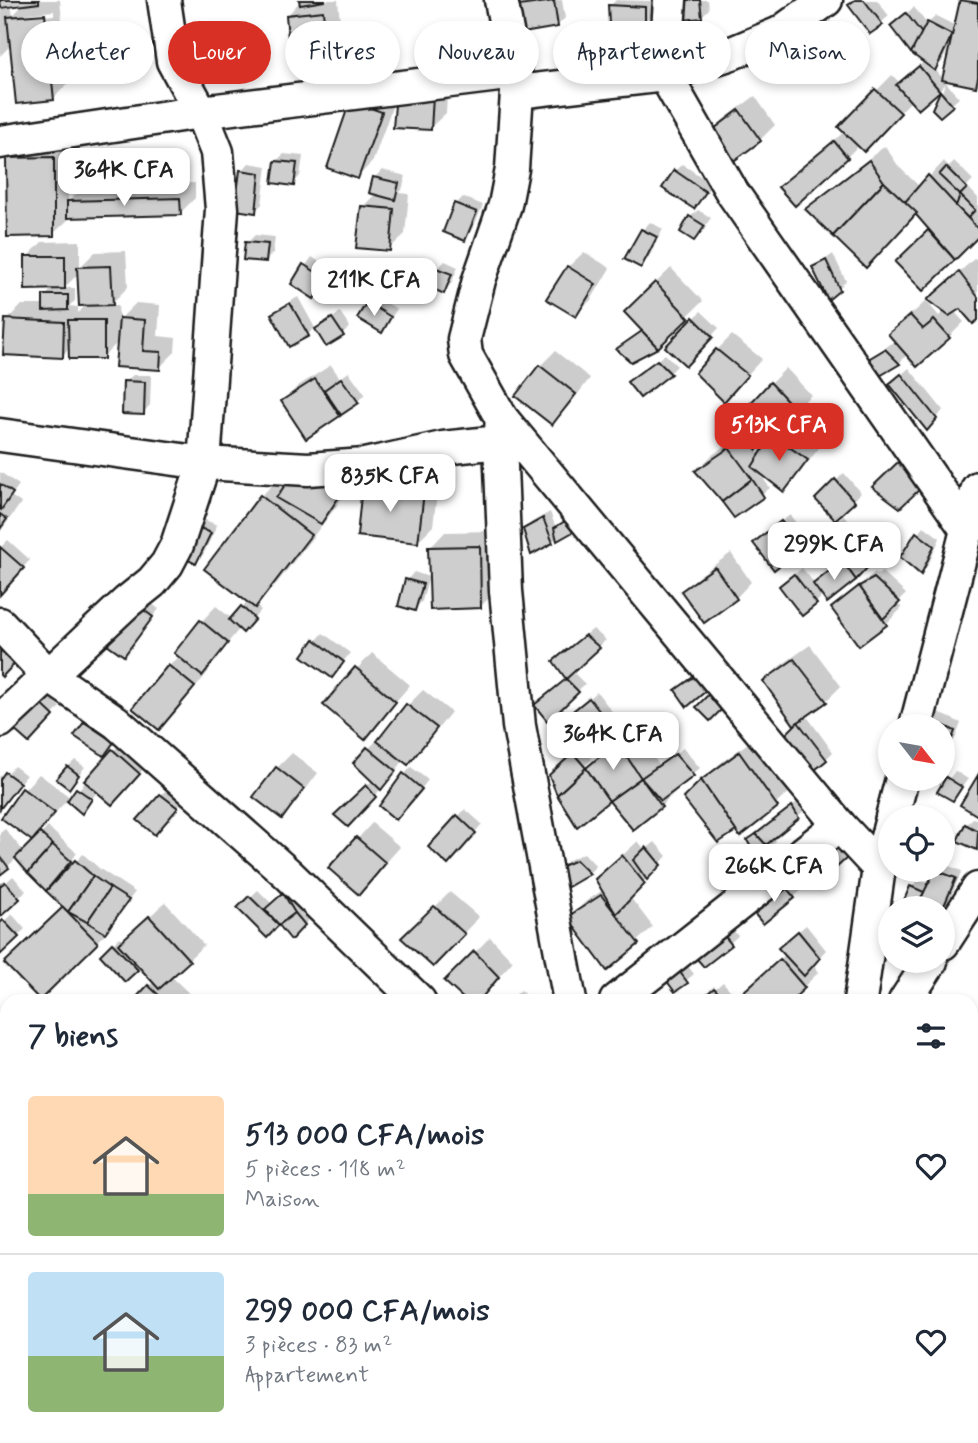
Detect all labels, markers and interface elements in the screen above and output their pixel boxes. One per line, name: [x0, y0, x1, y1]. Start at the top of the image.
chip: Acheter: [21, 21, 154, 84]
chip: Louer: [168, 21, 271, 84]
chip: Filtres: [285, 21, 400, 84]
chip: Nouveau: [414, 21, 539, 84]
chip: Appartement: [553, 21, 731, 84]
chip: Maison: [745, 21, 870, 84]
pin: 364K CFA: [52, 148, 196, 208]
text: 364K CFA: [74, 156, 174, 186]
pin: 211K CFA: [302, 258, 446, 318]
text: 211K CFA: [327, 266, 421, 296]
pin: 513K CFA: [707, 404, 851, 463]
text: 513K CFA: [731, 411, 827, 441]
pin: 835K CFA: [318, 454, 462, 514]
text: 835K CFA: [340, 462, 440, 492]
pin: 299K CFA: [762, 522, 906, 582]
text: 299K CFA: [784, 530, 884, 560]
pin: 364K CFA: [541, 712, 685, 772]
north arrow: [878, 714, 956, 791]
map controls: [878, 714, 955, 973]
text: 364K CFA: [563, 720, 663, 750]
button: locate: [878, 805, 955, 882]
pin: 266K CFA: [702, 844, 846, 904]
text: 266K CFA: [725, 852, 823, 882]
button: layers: [878, 896, 955, 973]
text: 7 biens: [28, 1017, 118, 1056]
icon: filters: [912, 1017, 950, 1055]
text: 513 000 CFA/mois: [245, 1116, 484, 1155]
icon: home: [84, 1124, 168, 1208]
icon: heart: [912, 1147, 950, 1185]
text: 5 pièces · 118 m²: [245, 1155, 406, 1185]
text: Maison: [245, 1185, 320, 1215]
text: 299 000 CFA/mois: [245, 1292, 490, 1331]
icon: home: [84, 1300, 168, 1384]
icon: heart: [912, 1323, 950, 1361]
text: 3 pièces · 83 m²: [245, 1331, 392, 1361]
text: Appartement: [245, 1361, 369, 1391]

